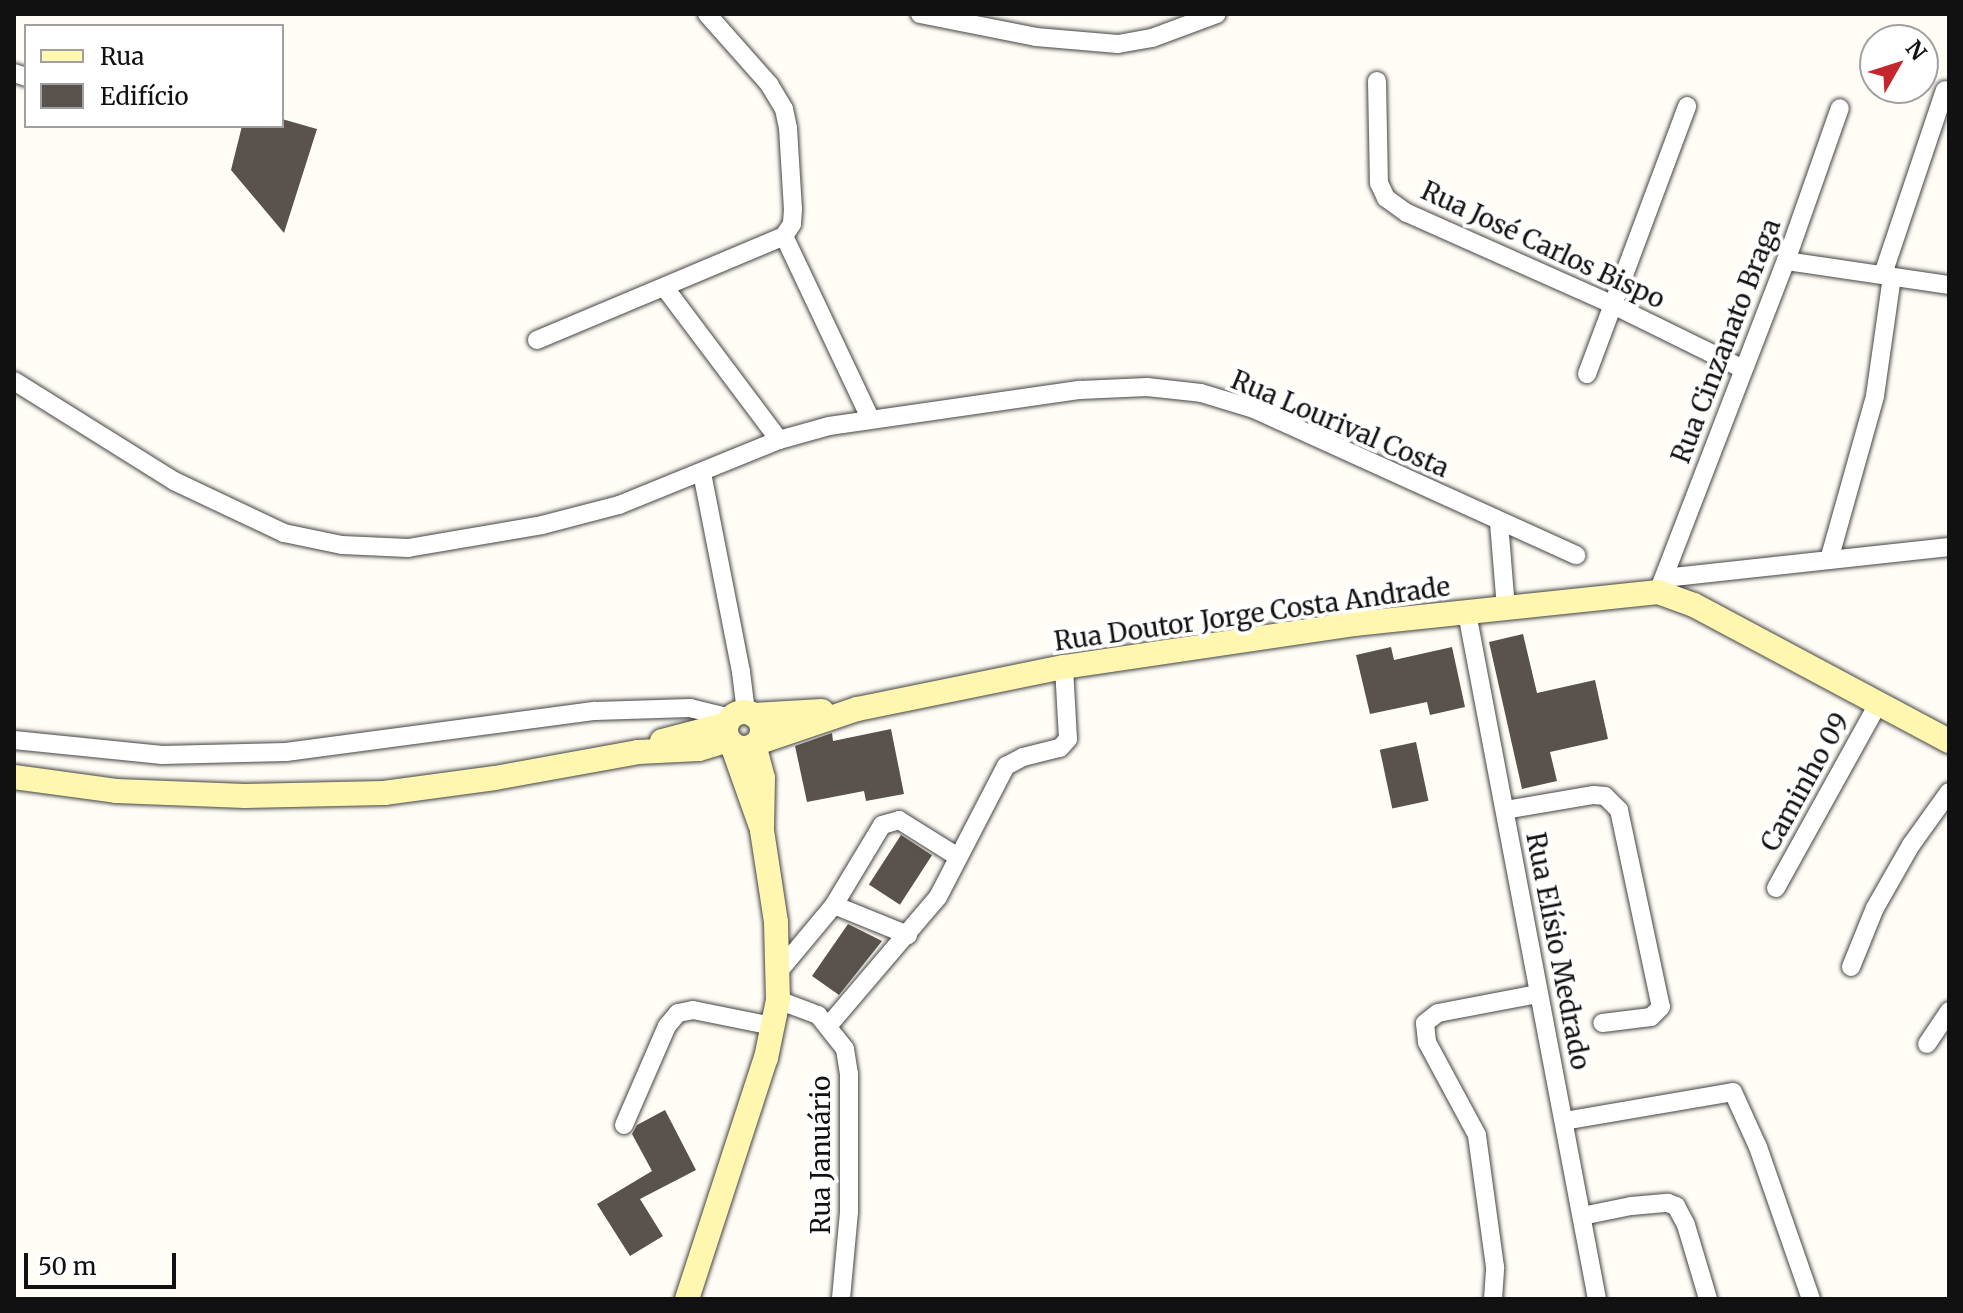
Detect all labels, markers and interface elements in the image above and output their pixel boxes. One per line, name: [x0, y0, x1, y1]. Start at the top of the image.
legend: [24, 24, 284, 128]
north arrow: [1859, 24, 1939, 104]
text: N: [1900, 35, 1932, 66]
text: Rua: [100, 41, 144, 72]
text: Edifício: [100, 81, 188, 112]
street label: Rua José Carlos Bispo: [1416, 175, 1670, 315]
street label: Rua Cinzanato Braga: [1665, 214, 1787, 468]
street label: Rua Lourival Costa: [1226, 364, 1454, 484]
street label: Rua Doutor Jorge Costa Andrade: [1052, 571, 1452, 657]
street label: Caminho 09: [1754, 707, 1856, 857]
street label: Rua Elísio Medrado: [1520, 830, 1596, 1072]
street label: Rua Januário: [805, 1075, 837, 1235]
scale bar: [28, 1237, 180, 1287]
text: 50 m: [38, 1251, 97, 1282]

